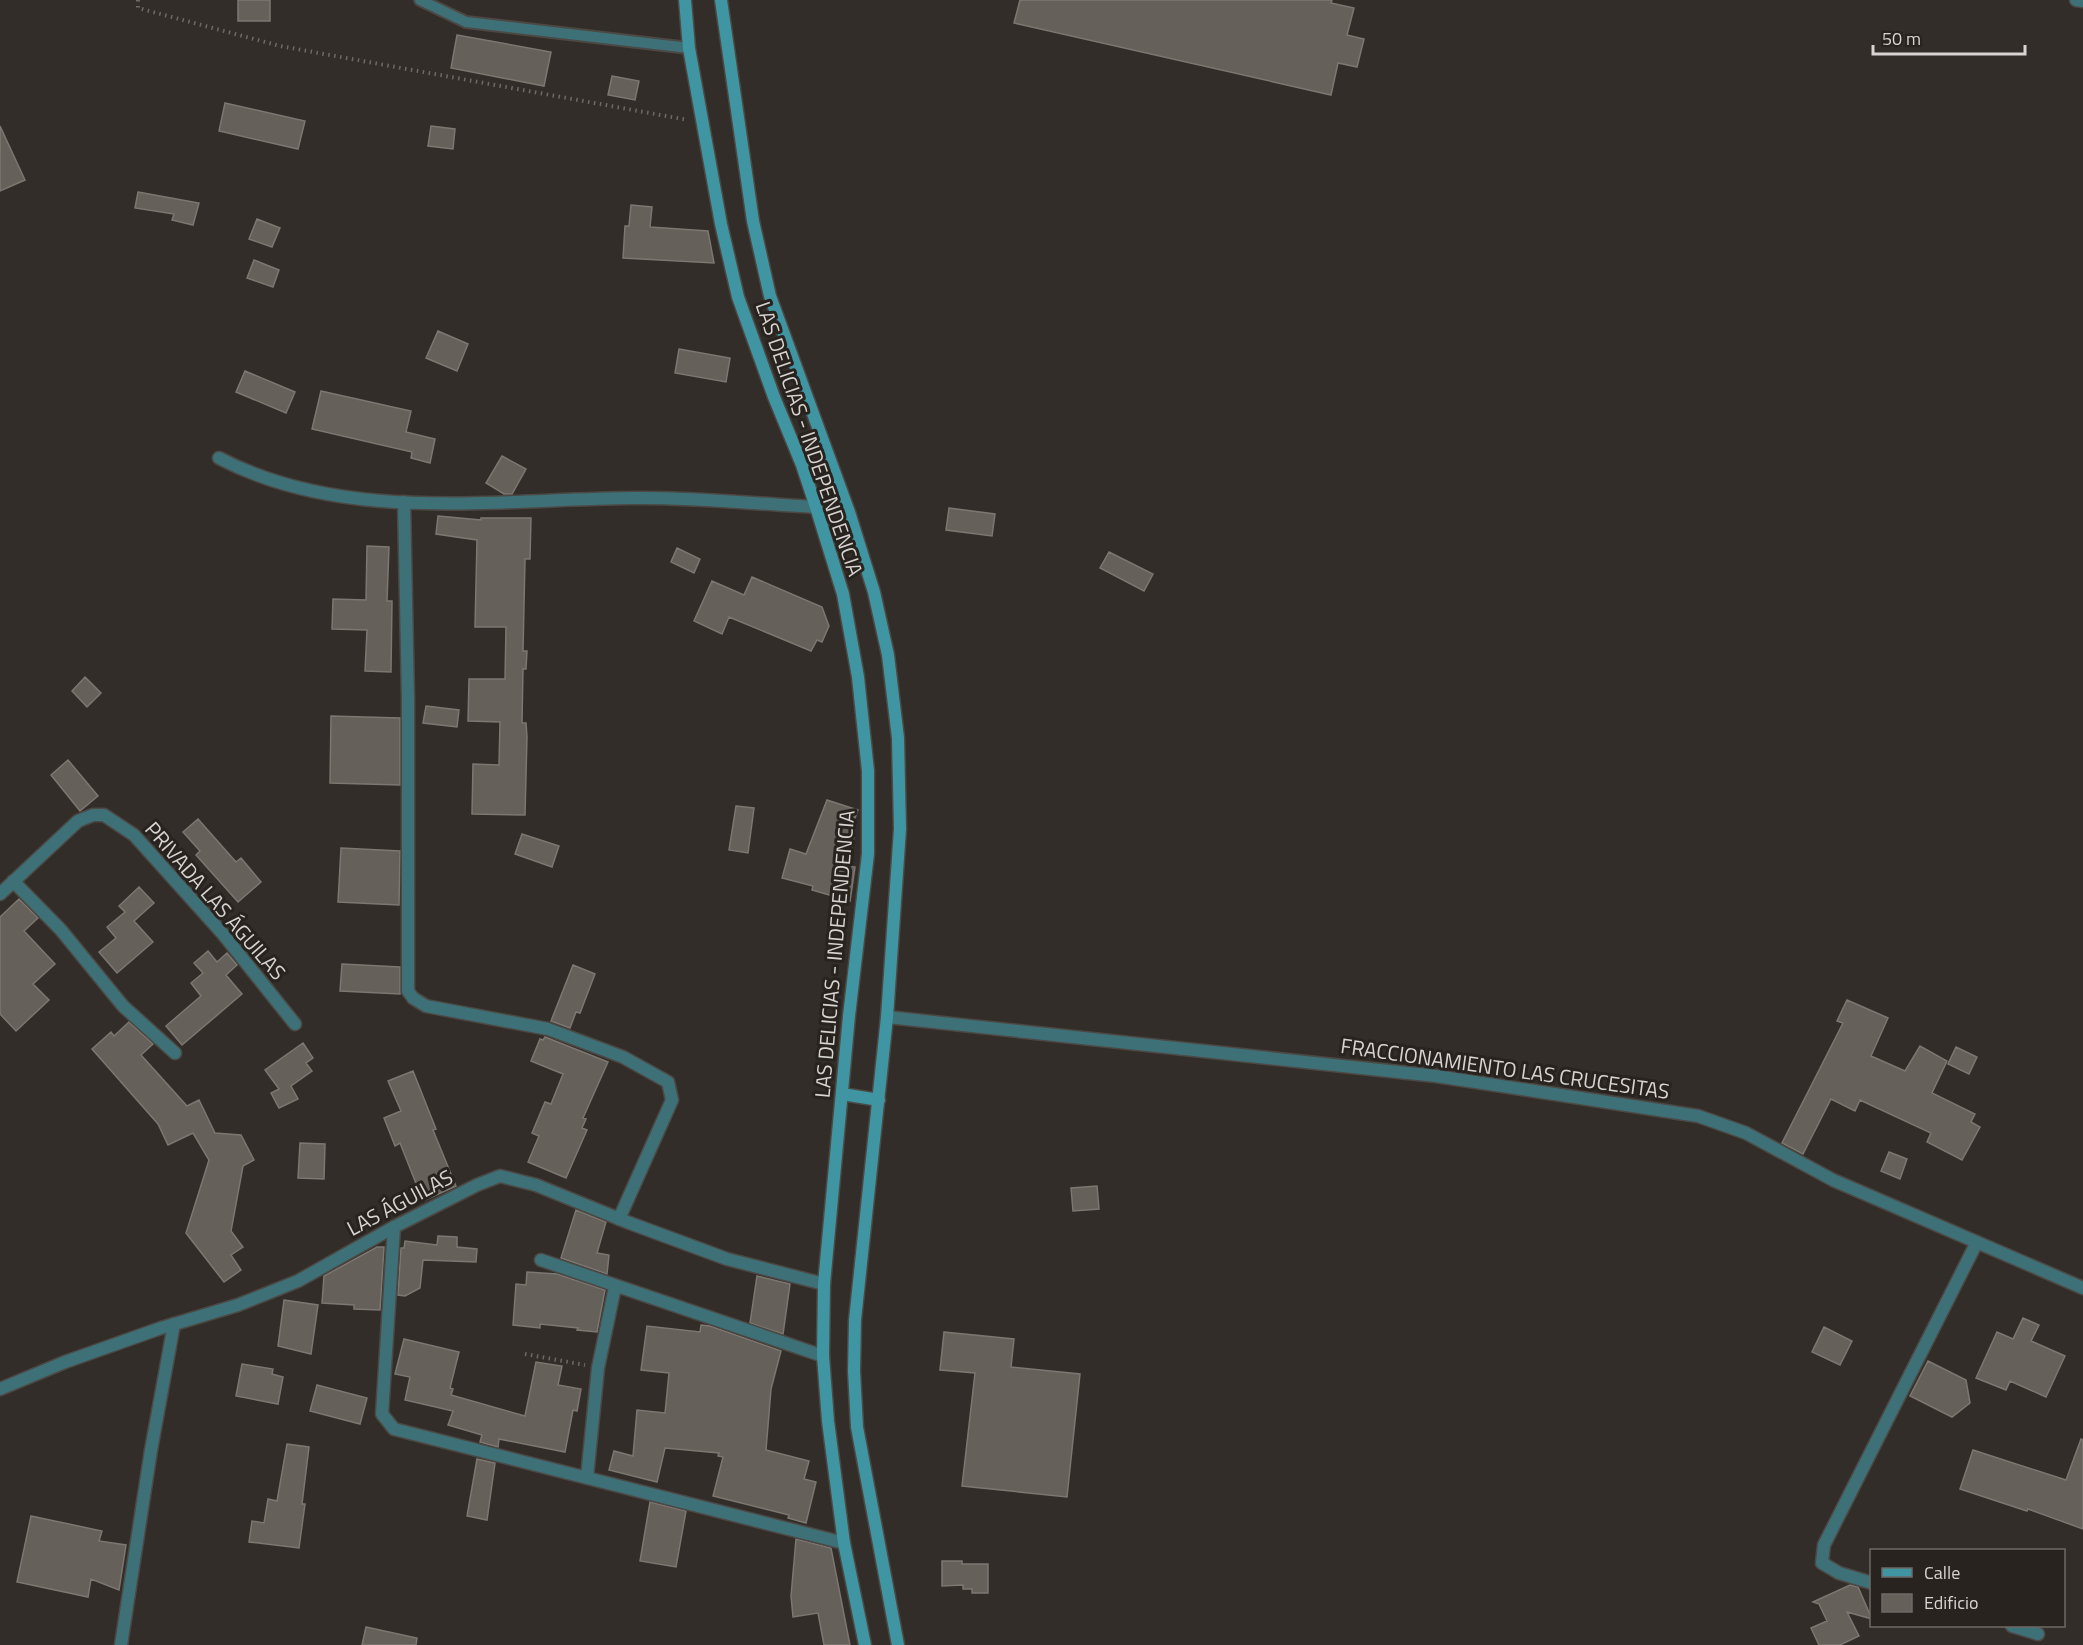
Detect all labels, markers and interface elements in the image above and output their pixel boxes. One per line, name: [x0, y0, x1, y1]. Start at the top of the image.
scale bar: [1873, 18, 2024, 56]
text: 50 m: [1882, 25, 1921, 52]
street label: LAS DELICIAS - INDEPENDENCIA: [748, 297, 872, 581]
street label: LAS DELICIAS - INDEPENDENCIA: [805, 808, 863, 1099]
street label: PRIVADA LAS ÁGUILAS: [138, 814, 294, 987]
street label: FRACCIONAMIENTO LAS CRUCESITAS: [1339, 1029, 1672, 1107]
street label: LAS ÁGUILAS: [341, 1161, 458, 1244]
legend: [1870, 1549, 2065, 1627]
text: Calle: [1924, 1559, 1960, 1586]
text: Edificio: [1924, 1589, 1978, 1616]

